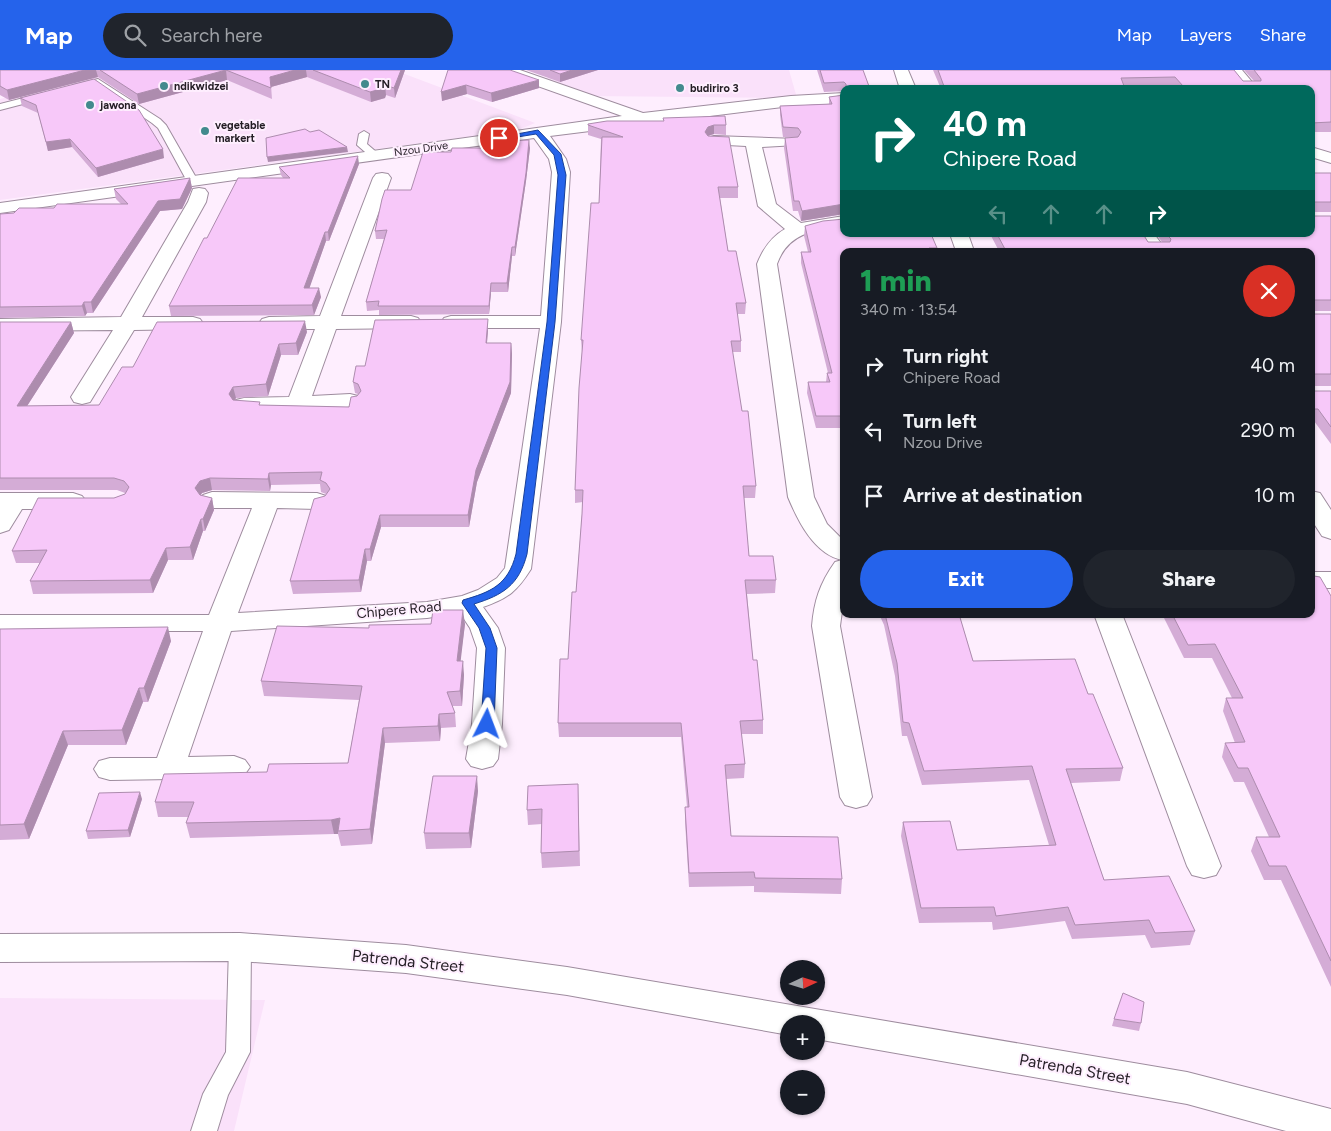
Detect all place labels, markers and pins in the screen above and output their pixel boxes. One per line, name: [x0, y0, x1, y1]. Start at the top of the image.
marker: TN: [359, 78, 371, 90]
place label: TN: [375, 78, 390, 91]
marker: ndikwidzei: [158, 80, 170, 92]
place label: ndikwidzei: [174, 80, 229, 93]
marker: budiriro 3: [674, 82, 686, 94]
place label: budiriro 3: [690, 82, 739, 95]
marker: jawona: [84, 99, 96, 111]
place label: jawona: [99, 99, 137, 112]
pin: [478, 117, 520, 159]
place label: vegetable markert: [215, 119, 265, 145]
marker: vegetable markert: [199, 125, 211, 137]

